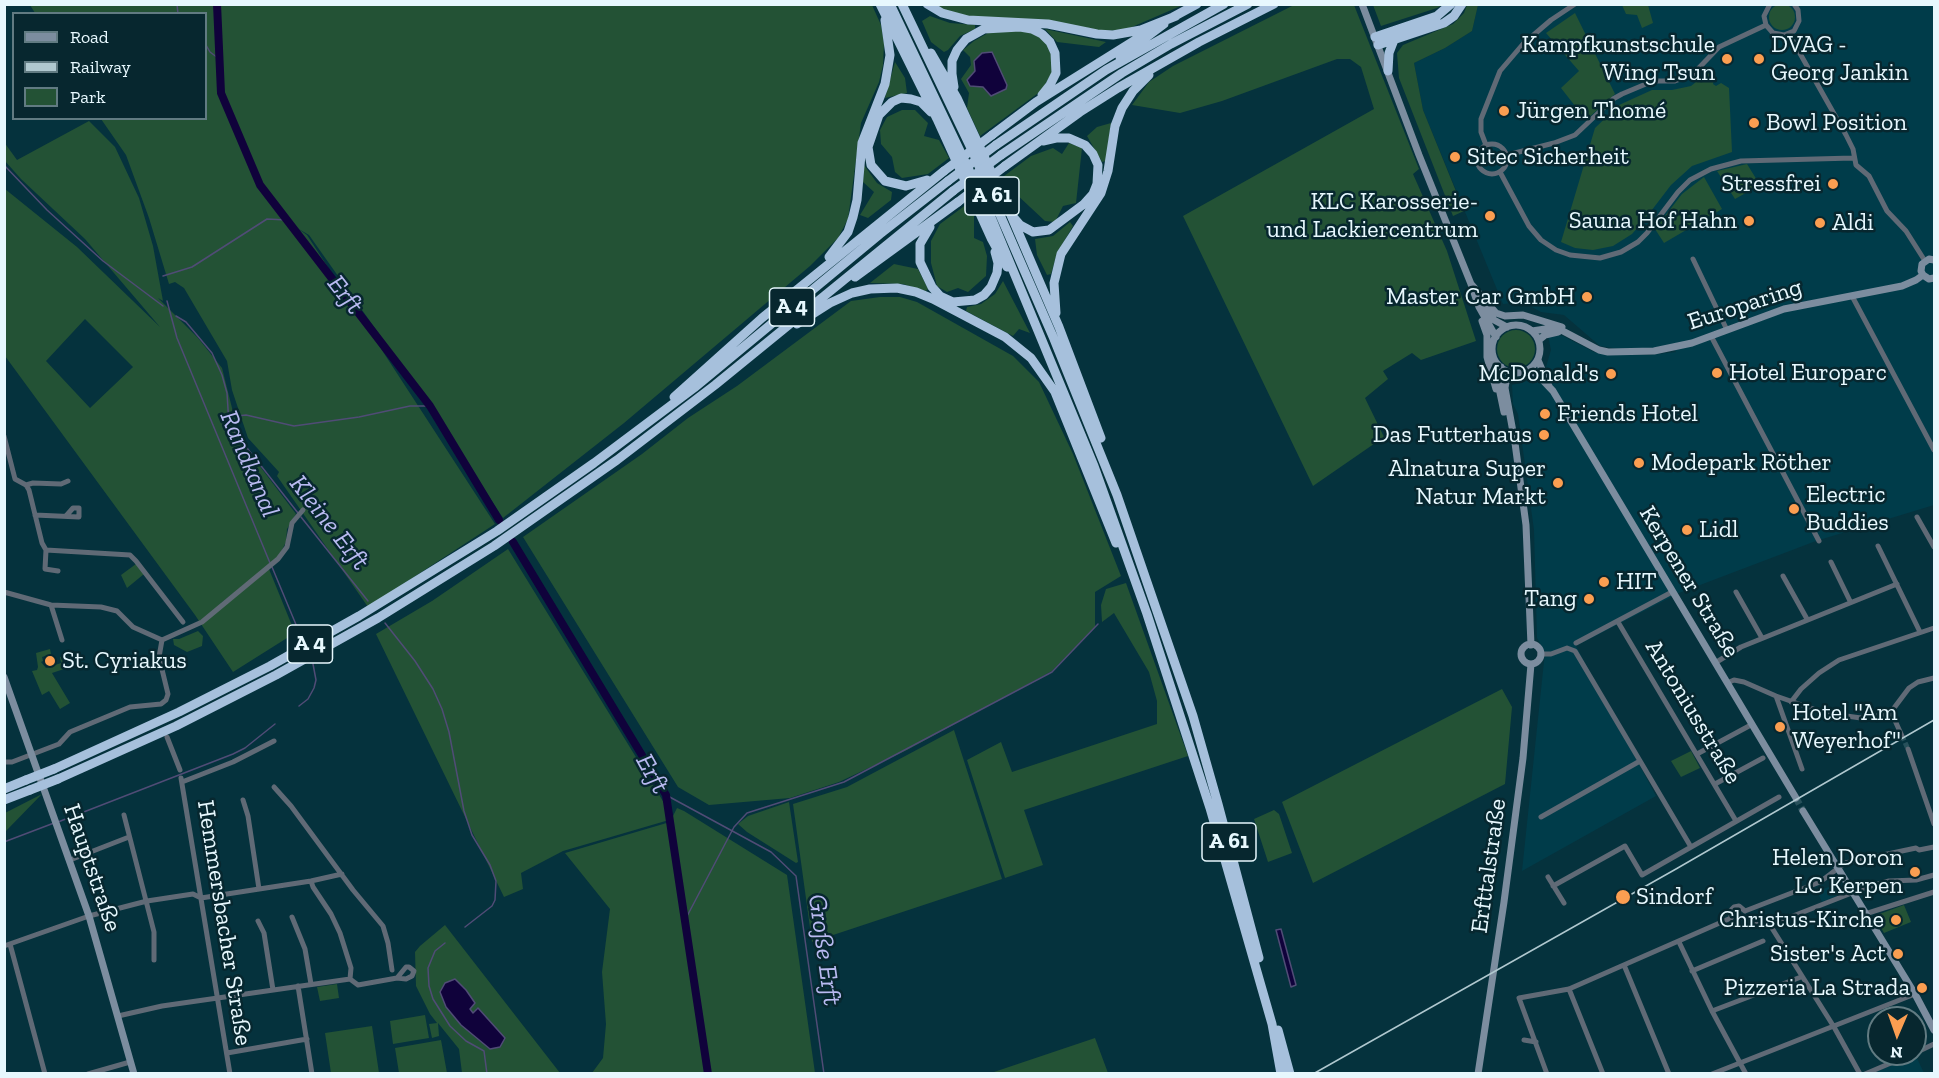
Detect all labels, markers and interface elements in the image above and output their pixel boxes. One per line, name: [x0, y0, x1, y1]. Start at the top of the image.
legend: [12, 12, 207, 120]
text: Road: [70, 26, 109, 48]
place label: Kampfkunstschule Wing Tsun: [1522, 31, 1715, 87]
place label: DVAG - Georg Jankin: [1771, 31, 1908, 87]
marker: Kampfkunstschule Wing Tsun: [1720, 52, 1734, 66]
marker: DVAG - Georg Jankin: [1752, 52, 1766, 66]
text: Railway: [70, 56, 131, 78]
text: Park: [70, 86, 106, 108]
place label: Jürgen Thomé: [1516, 97, 1666, 125]
marker: Jürgen Thomé: [1497, 104, 1511, 118]
place label: Bowl Position: [1766, 109, 1907, 137]
marker: Bowl Position: [1747, 116, 1761, 130]
place label: Sitec Sicherheit: [1467, 143, 1629, 171]
marker: Sitec Sicherheit: [1448, 150, 1462, 164]
place label: Stressfrei: [1721, 170, 1821, 198]
road number: A 61: [965, 177, 1019, 215]
marker: Stressfrei: [1826, 177, 1840, 191]
place label: KLC Karosserie- und Lackiercentrum: [1267, 188, 1478, 244]
place label: Sauna Hof Hahn: [1569, 207, 1737, 235]
marker: KLC Karosserie- und Lackiercentrum: [1483, 209, 1497, 223]
place label: Aldi: [1832, 209, 1874, 237]
marker: Sauna Hof Hahn: [1742, 214, 1756, 228]
marker: Aldi: [1813, 216, 1827, 230]
water label: Erft: [320, 269, 370, 321]
street label: Europaring: [1684, 273, 1806, 337]
place label: Master Car GmbH: [1386, 283, 1575, 311]
road number: A 4: [770, 288, 814, 326]
marker: Master Car GmbH: [1580, 290, 1594, 304]
place label: Hotel Europarc: [1729, 359, 1887, 387]
place label: McDonald's: [1479, 360, 1599, 388]
marker: Hotel Europarc: [1710, 366, 1724, 380]
marker: McDonald's: [1604, 367, 1618, 381]
place label: Friends Hotel: [1557, 400, 1698, 428]
water label: Randkanal: [213, 406, 285, 522]
marker: Friends Hotel: [1538, 407, 1552, 421]
place label: Das Futterhaus: [1373, 421, 1532, 449]
marker: Das Futterhaus: [1537, 428, 1551, 442]
place label: Modepark Röther: [1651, 449, 1832, 477]
place label: Alnatura Super Natur Markt: [1388, 455, 1546, 511]
marker: Modepark Röther: [1632, 456, 1646, 470]
water label: Kleine Erft: [282, 469, 376, 577]
marker: Alnatura Super Natur Markt: [1551, 476, 1565, 490]
place label: Electric Buddies: [1806, 481, 1889, 537]
street label: Kerpener Straße: [1632, 501, 1746, 663]
marker: Electric Buddies: [1787, 502, 1801, 516]
place label: Lidl: [1699, 516, 1738, 544]
marker: Lidl: [1680, 523, 1694, 537]
place label: HIT: [1616, 568, 1657, 596]
marker: HIT: [1597, 575, 1611, 589]
place label: Tang: [1524, 585, 1577, 613]
marker: Tang: [1582, 592, 1596, 606]
road number: A 4: [288, 625, 332, 663]
street label: Antoniusstraße: [1639, 635, 1747, 789]
place label: St. Cyriakus: [62, 647, 187, 675]
marker: St. Cyriakus: [43, 654, 57, 668]
place label: Hotel "Am Weyerhof": [1792, 699, 1901, 755]
marker: Hotel "Am Weyerhof": [1773, 720, 1787, 734]
water label: Erft: [628, 749, 676, 799]
street label: Erfttalstraße: [1465, 797, 1513, 935]
street label: Hemmersbacher Straße: [190, 798, 258, 1048]
street label: Hauptstraße: [57, 800, 127, 936]
road number: A 61: [1202, 823, 1256, 861]
place label: Helen Doron LC Kerpen: [1772, 844, 1903, 900]
marker: Helen Doron LC Kerpen: [1908, 865, 1922, 879]
place label: Sindorf: [1636, 883, 1712, 911]
marker: Sindorf: [1614, 888, 1632, 906]
water label: Große Erft: [801, 892, 847, 1008]
place label: Christus-Kirche: [1719, 906, 1884, 934]
marker: Christus-Kirche: [1889, 913, 1903, 927]
place label: Sister's Act: [1770, 940, 1886, 968]
marker: Sister's Act: [1891, 947, 1905, 961]
place label: Pizzeria La Strada: [1724, 974, 1910, 1002]
marker: Pizzeria La Strada: [1915, 981, 1929, 995]
north arrow: [1867, 1006, 1927, 1066]
text: N: [1890, 1043, 1903, 1062]

